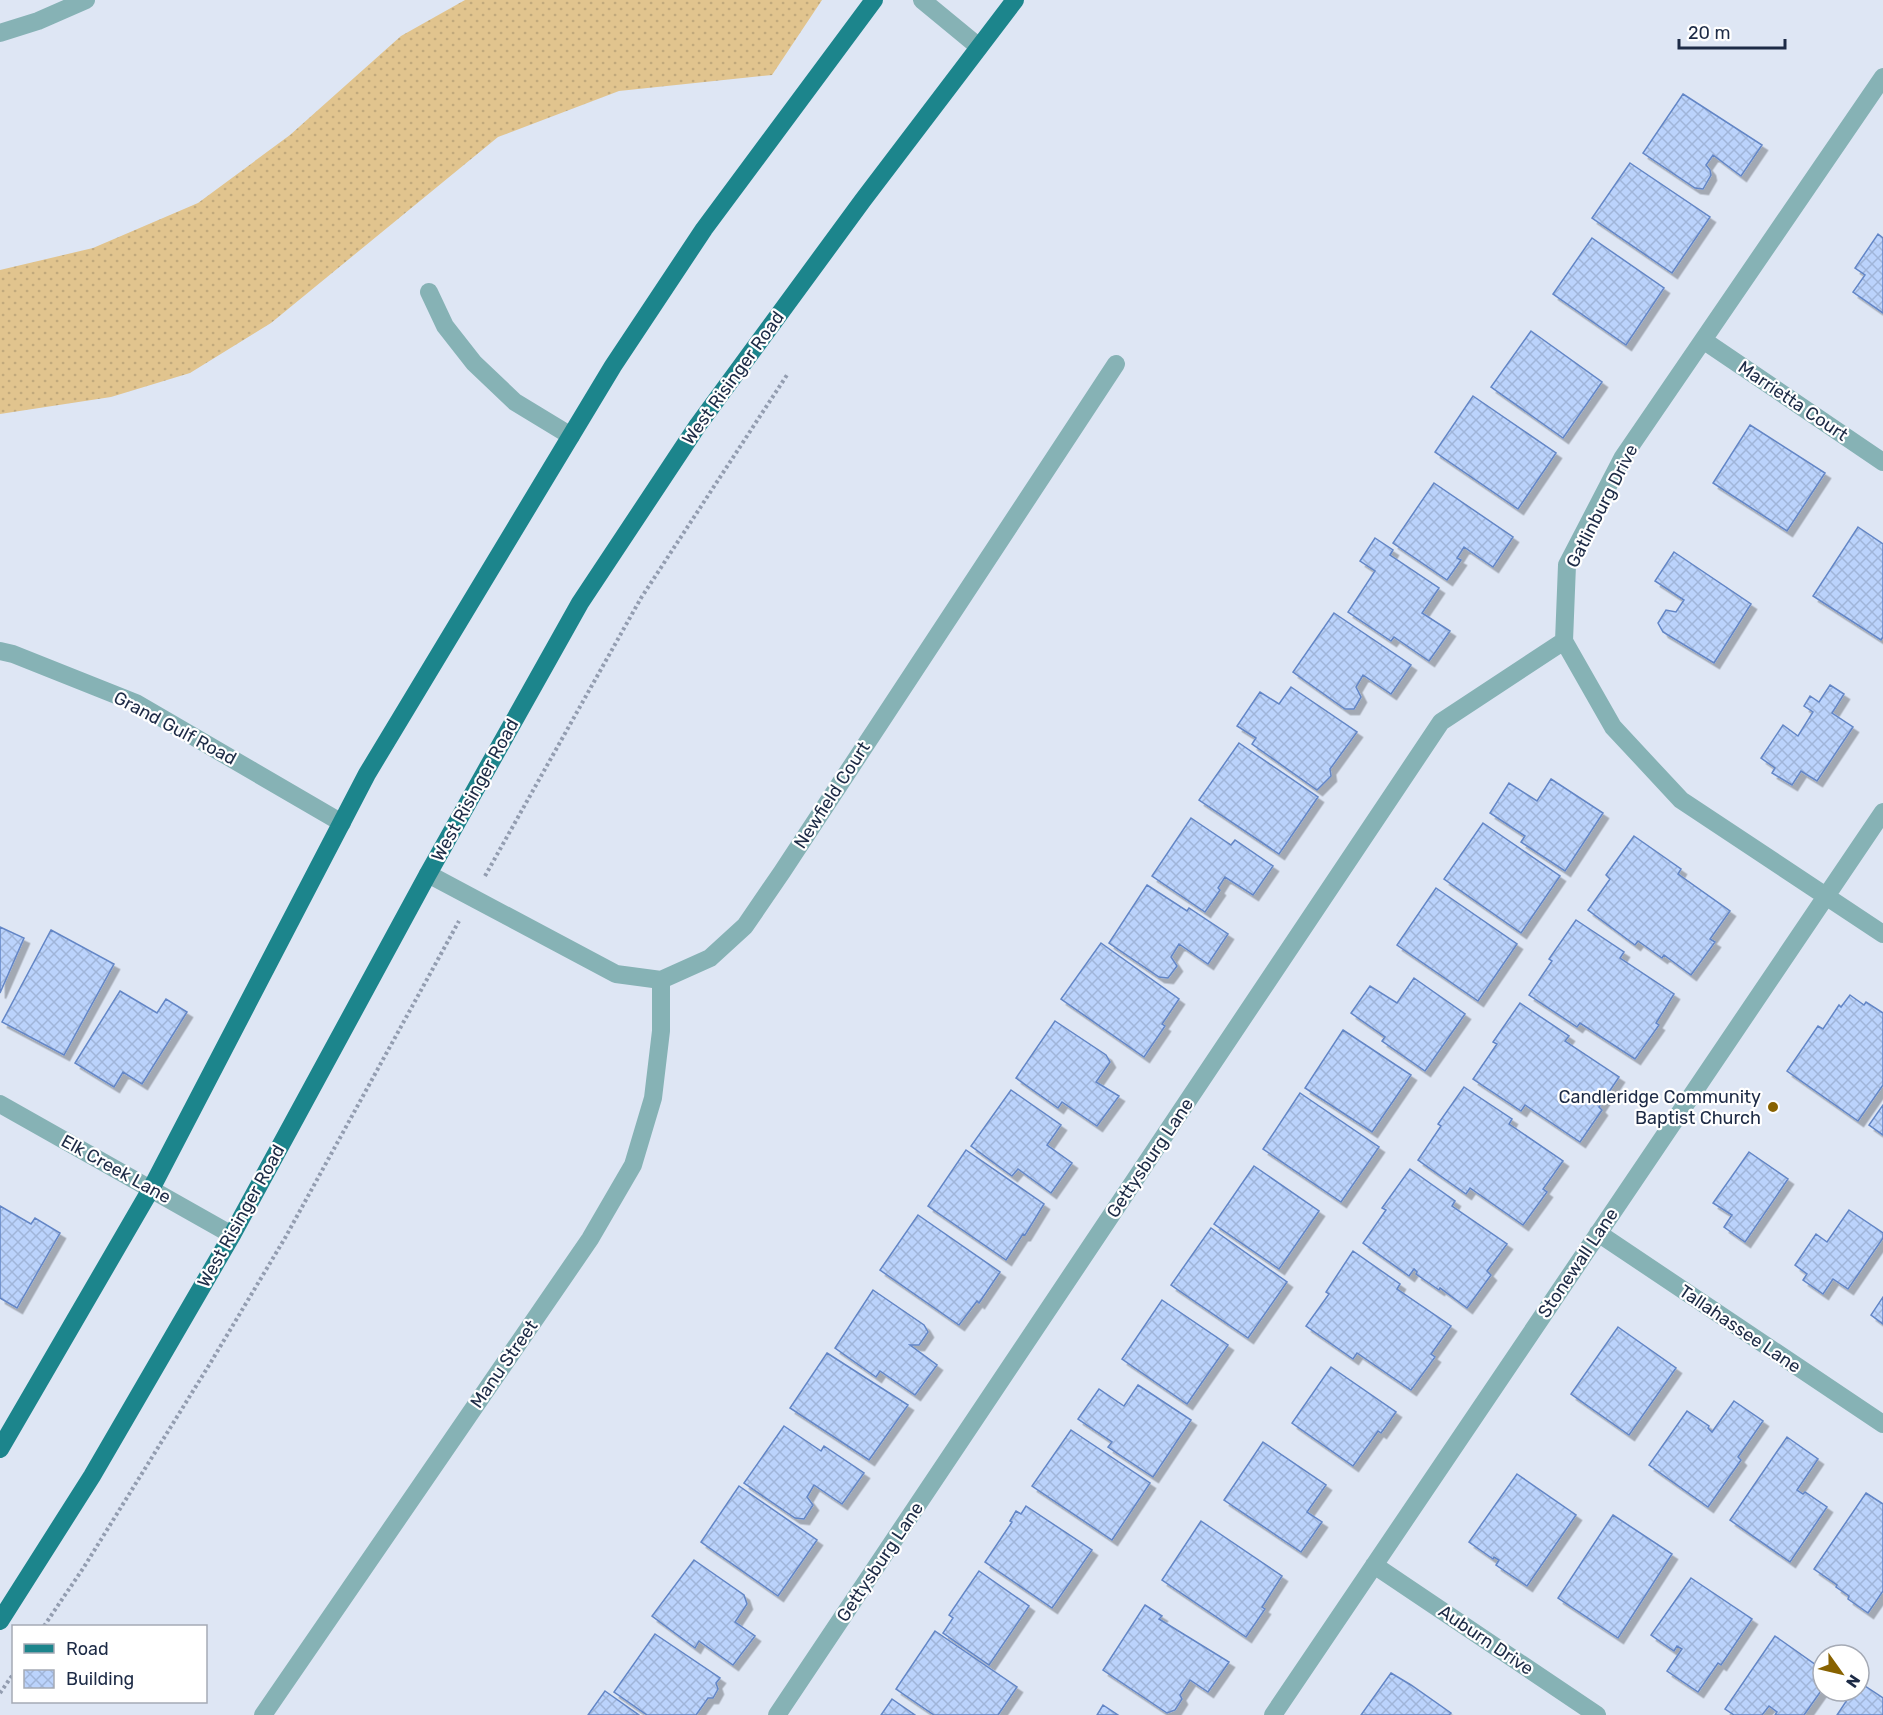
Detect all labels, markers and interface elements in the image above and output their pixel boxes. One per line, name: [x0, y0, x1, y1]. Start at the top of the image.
scale bar: [1679, 12, 1786, 50]
text: 20 m: [1688, 22, 1730, 44]
street label: West Risinger Road: [677, 307, 789, 449]
street label: Marrietta Court: [1734, 356, 1852, 446]
street label: Gatlinburg Drive: [1561, 441, 1643, 571]
street label: Grand Gulf Road: [110, 686, 240, 770]
street label: West Risinger Road: [427, 715, 523, 865]
street label: Newfield Court: [789, 737, 875, 853]
place label: Candleridge Community Baptist Church: [1558, 1086, 1761, 1129]
street label: Gettysburg Lane: [1102, 1094, 1198, 1222]
marker: Candleridge Community Baptist Church: [1766, 1100, 1780, 1114]
street label: Elk Creek Lane: [57, 1130, 175, 1208]
street label: West Risinger Road: [193, 1141, 289, 1291]
street label: Stonewall Lane: [1533, 1204, 1623, 1322]
street label: Tallahassee Lane: [1675, 1280, 1805, 1378]
street label: Manu Street: [466, 1316, 542, 1412]
street label: Gettysburg Lane: [832, 1498, 928, 1626]
street label: Auburn Drive: [1434, 1600, 1538, 1680]
legend: [12, 1625, 207, 1703]
text: Road: [66, 1638, 109, 1660]
north arrow: [1811, 1643, 1871, 1703]
text: Building: [66, 1668, 134, 1690]
text: N: [1842, 1671, 1864, 1691]

